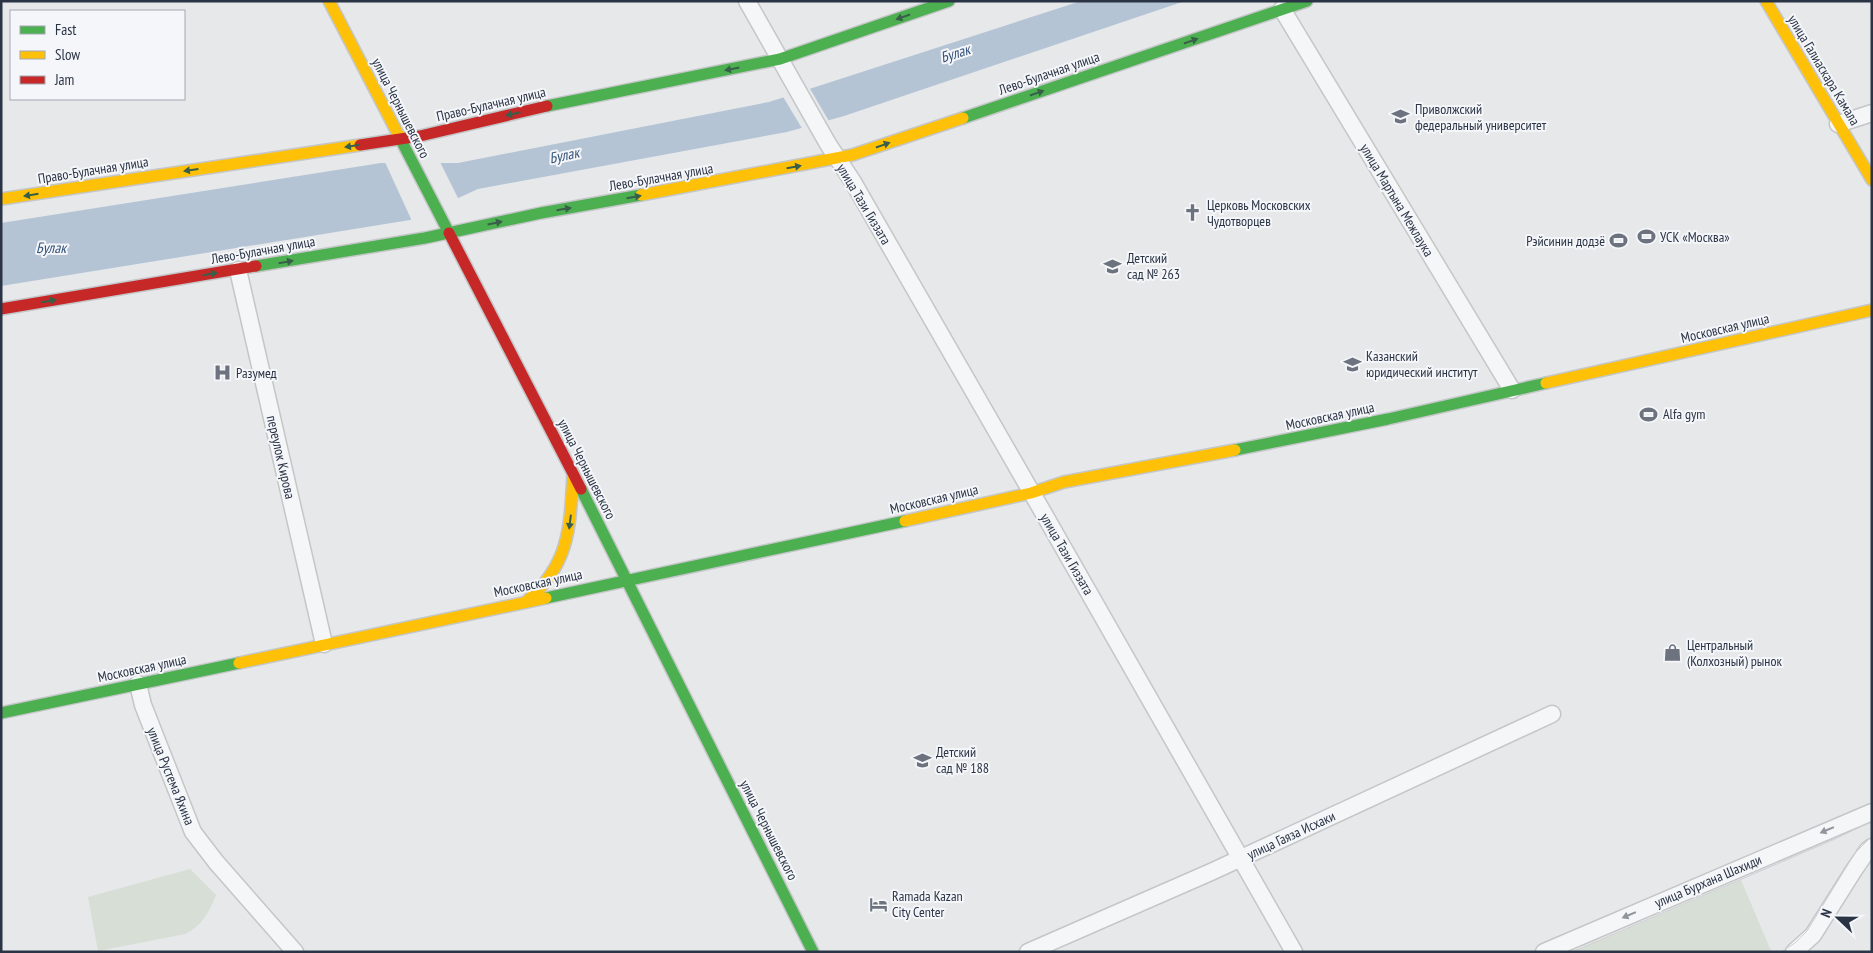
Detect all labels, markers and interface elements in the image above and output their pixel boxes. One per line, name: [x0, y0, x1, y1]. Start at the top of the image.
legend: [10, 10, 185, 100]
street label: улица Галиаскара Камала: [1784, 11, 1864, 129]
one-way arrow: [895, 14, 910, 21]
text: Fast: [55, 20, 76, 39]
one-way arrow: [1184, 37, 1199, 44]
water label: Булак: [938, 39, 974, 67]
text: Slow: [55, 45, 80, 64]
street label: Лево-Булачная улица: [995, 47, 1102, 99]
street label: улица Чернышевского: [368, 55, 434, 161]
one-way arrow: [724, 65, 739, 73]
text: Jam: [54, 70, 74, 89]
street label: Право-Булачная улица: [435, 83, 547, 125]
one-way arrow: [1030, 89, 1045, 96]
place label: Приволжский федеральный университет: [1415, 100, 1547, 134]
school or university icon: Приволжский федеральный университет: [1391, 107, 1411, 127]
one-way arrow: [505, 110, 520, 118]
one-way arrow: [876, 140, 891, 148]
street label: улица Мартына Межлаука: [1356, 140, 1438, 260]
water label: Булак: [547, 142, 583, 167]
one-way arrow: [344, 143, 360, 151]
street label: Право-Булачная улица: [36, 152, 150, 188]
street label: Лево-Булачная улица: [607, 159, 714, 195]
street label: улица Тази Гиззата: [833, 160, 895, 248]
one-way arrow: [786, 163, 802, 171]
one-way arrow: [183, 167, 199, 175]
one-way arrow: [22, 191, 38, 199]
one-way arrow: [627, 192, 643, 200]
place label: Церковь Московских Чудотворцев: [1207, 196, 1311, 230]
church icon: Церковь Московских Чудотворцев: [1183, 203, 1203, 223]
one-way arrow: [556, 205, 572, 213]
one-way arrow: [488, 219, 503, 227]
sports icon: УСК «Москва»: [1636, 227, 1656, 247]
place label: УСК «Москва»: [1660, 228, 1730, 246]
sports icon: Рэйсинин додзё: [1609, 231, 1629, 251]
street label: Лево-Булачная улица: [209, 232, 316, 268]
place label: Рэйсинин додзё: [1526, 232, 1605, 250]
water label: Булак: [36, 238, 68, 257]
place label: Детский сад № 263: [1127, 249, 1180, 283]
school or university icon: Детский сад № 263: [1103, 256, 1123, 276]
one-way arrow: [278, 257, 294, 265]
one-way arrow: [202, 270, 218, 278]
one-way arrow: [42, 296, 58, 304]
street label: Московская улица: [1679, 309, 1771, 347]
place label: Казанский юридический институт: [1366, 347, 1478, 381]
school or university icon: Казанский юридический институт: [1342, 354, 1362, 374]
hospital icon: Разумед: [212, 363, 232, 383]
place label: Разумед: [236, 364, 277, 382]
street label: Московская улица: [1284, 398, 1376, 434]
sports icon: Alfa gym: [1639, 404, 1659, 424]
place label: Alfa gym: [1663, 405, 1705, 423]
street label: переулок Кирова: [263, 414, 299, 500]
street label: улица Чернышевского: [554, 416, 620, 522]
street label: Московская улица: [888, 480, 980, 518]
street label: улица Тази Гиззата: [1036, 510, 1098, 598]
one-way arrow: [565, 514, 573, 530]
street label: Московская улица: [492, 565, 584, 601]
place label: Центральный (Колхозный) рынок: [1687, 636, 1782, 670]
shop icon: Центральный (Колхозный) рынок: [1663, 643, 1683, 663]
street label: Московская улица: [96, 650, 188, 686]
street label: улица Рустема Яхина: [143, 724, 199, 828]
place label: Детский сад № 188: [936, 743, 989, 777]
school or university icon: Детский сад № 188: [912, 750, 932, 770]
street label: улица Чернышевского: [736, 777, 802, 883]
street label: улица Гаяза Исхаки: [1244, 807, 1338, 863]
one-way arrow: [1819, 826, 1834, 834]
street label: улица Бурхана Шахиди: [1652, 850, 1764, 912]
place label: Ramada Kazan City Center: [892, 887, 963, 921]
north arrow: [1813, 893, 1863, 943]
hotel icon: Ramada Kazan City Center: [868, 894, 888, 914]
text: N: [1816, 906, 1836, 920]
one-way arrow: [1621, 911, 1636, 919]

